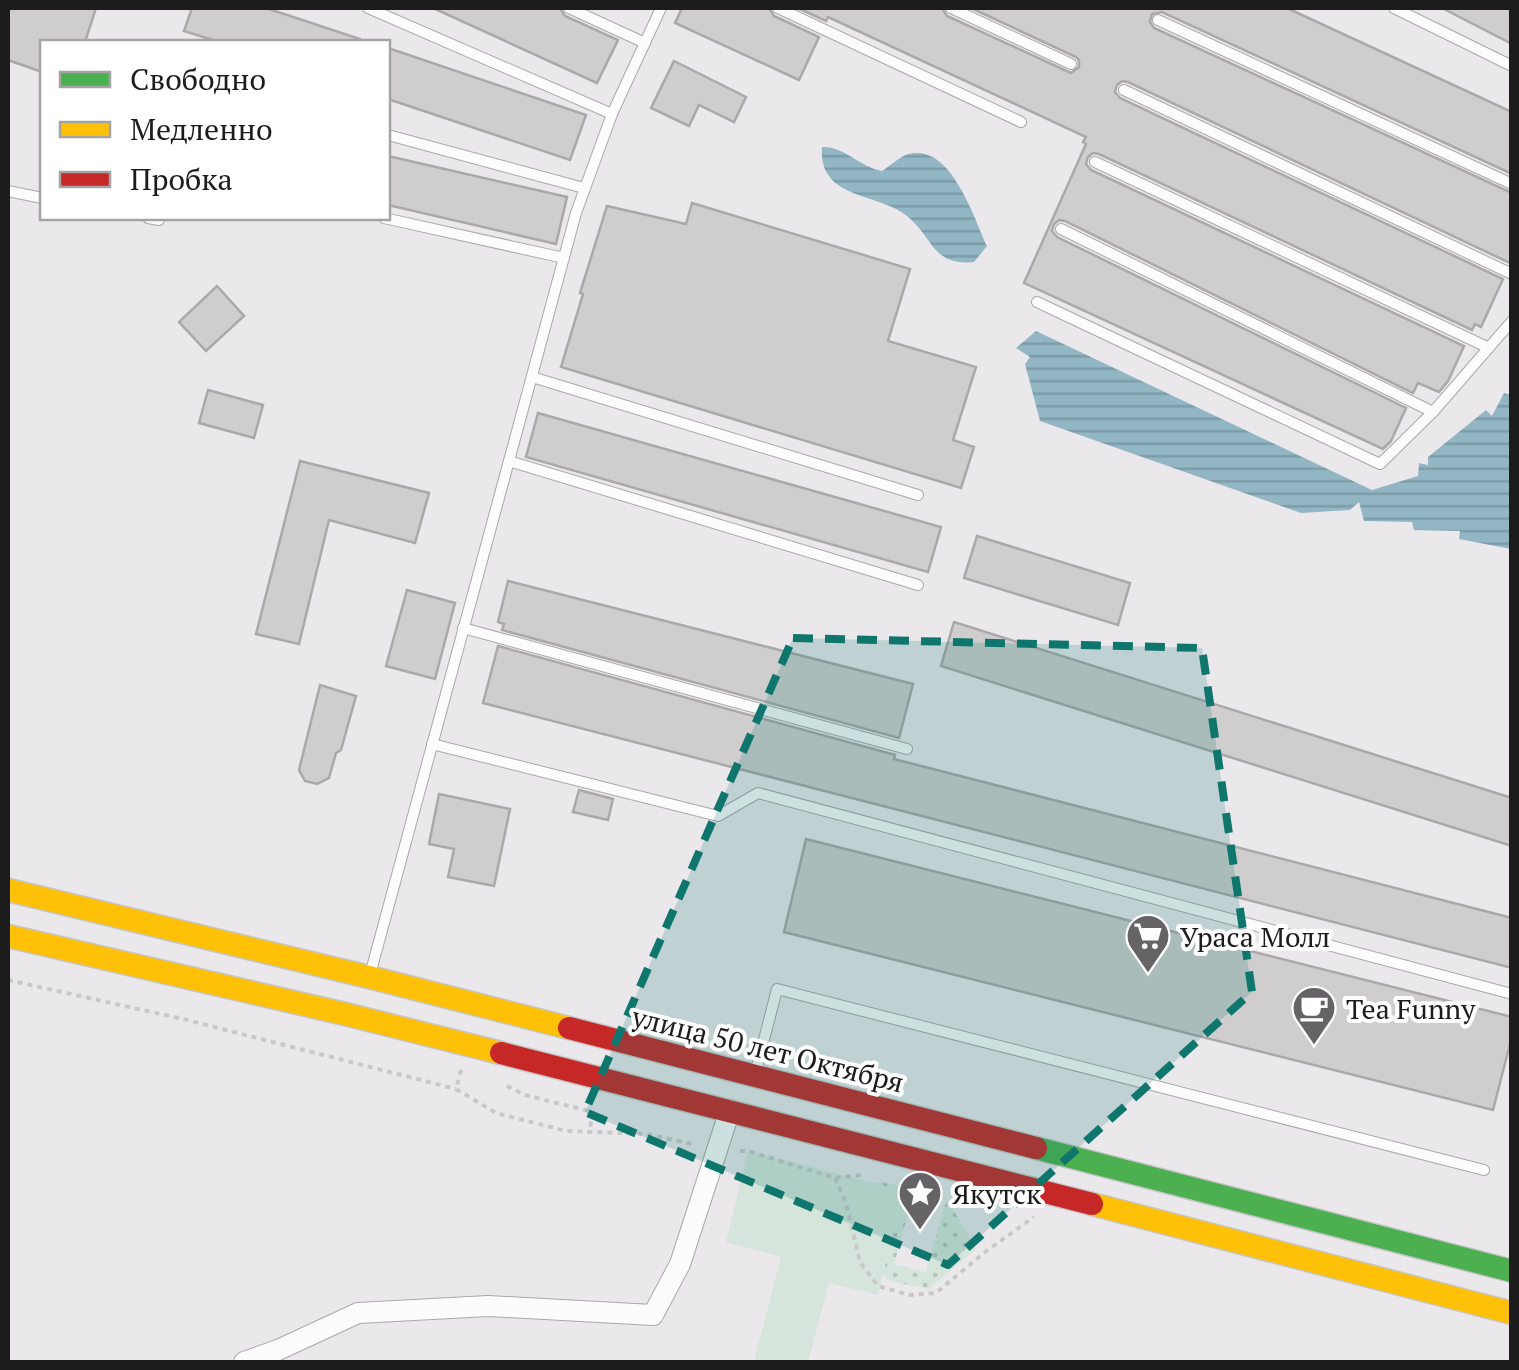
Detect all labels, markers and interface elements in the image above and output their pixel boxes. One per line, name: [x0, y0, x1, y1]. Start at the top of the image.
legend: [40, 40, 390, 220]
text: Свободно: [130, 59, 266, 99]
text: Медленно: [130, 109, 273, 149]
text: Пробка: [130, 159, 233, 199]
supermarket icon: Ураса Молл: [1125, 913, 1171, 974]
place label: Ураса Молл: [1180, 918, 1330, 955]
cafe icon: Tea Funny: [1291, 985, 1337, 1046]
place label: Tea Funny: [1346, 990, 1476, 1027]
street label: улица 50 лет Октября: [627, 997, 908, 1101]
place icon: Якутск: [897, 1170, 943, 1231]
place label: Якутск: [952, 1175, 1042, 1212]

